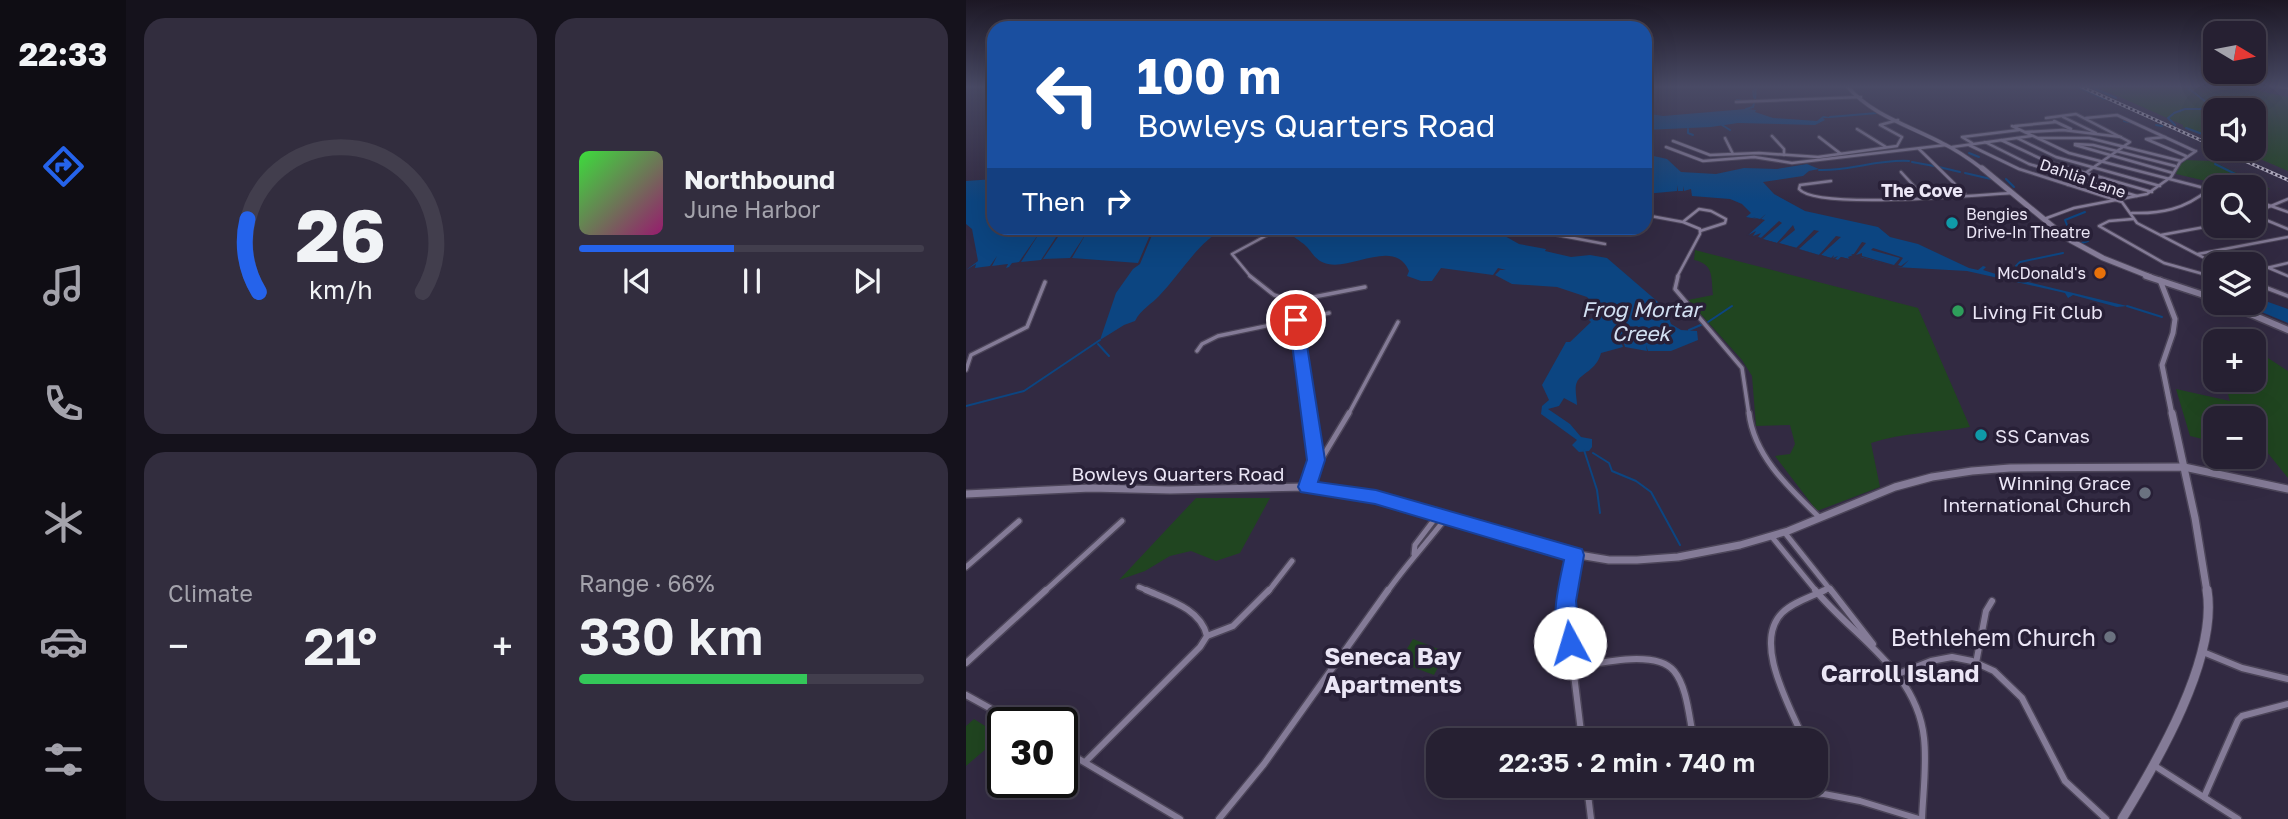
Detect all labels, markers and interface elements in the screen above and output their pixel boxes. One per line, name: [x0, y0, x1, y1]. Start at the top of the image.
north arrow: [2203, 21, 2266, 84]
map controls: [2203, 21, 2266, 469]
text: 22:33: [19, 35, 107, 73]
text: 100 m: [1137, 46, 1281, 105]
icon: left: [1022, 49, 1113, 140]
button: sound: [2203, 98, 2266, 161]
text: Bowleys Quarters Road: [1137, 106, 1495, 144]
icon: directions: [39, 142, 88, 191]
street label: Dahlia Lane: [2037, 154, 2129, 202]
text: Northbound: [684, 164, 835, 195]
button: search: [2203, 175, 2266, 238]
district label: The Cove: [1881, 179, 1963, 201]
icon: right: [1099, 182, 1137, 220]
text: Then: [1022, 186, 1085, 217]
text: 26: [295, 191, 386, 278]
text: June Harbor: [684, 195, 820, 223]
place label: Bengies Drive-In Theatre: [1966, 204, 2090, 242]
marker: Bengies Drive-In Theatre: [1944, 215, 1960, 231]
button: layers: [2203, 252, 2266, 315]
icon: music: [39, 261, 88, 310]
icon: previous: [618, 262, 656, 300]
icon: pause: [733, 262, 771, 300]
icon: next: [848, 262, 886, 300]
place label: McDonald's: [1997, 263, 2086, 283]
marker: McDonald's: [2092, 265, 2108, 281]
text: km/h: [309, 274, 372, 305]
pin: [1266, 290, 1326, 350]
water label: Frog Mortar Creek: [1582, 296, 1703, 346]
place label: Living Fit Club: [1972, 300, 2103, 323]
icon: arrive: [1277, 301, 1315, 339]
marker: Living Fit Club: [1950, 303, 1966, 319]
button: +: [2203, 329, 2266, 392]
icon: phone: [39, 379, 88, 428]
button: −: [2203, 406, 2266, 469]
place label: SS Canvas: [1995, 424, 2090, 447]
marker: SS Canvas: [1973, 427, 1989, 443]
street label: Bowleys Quarters Road: [1072, 462, 1284, 485]
place label: Winning Grace International Church: [1943, 471, 2131, 516]
marker: Winning Grace International Church: [2137, 485, 2153, 501]
icon: climate: [39, 498, 88, 547]
text: Range · 66%: [579, 569, 715, 597]
text: Climate: [168, 579, 253, 607]
text: 330 km: [579, 604, 763, 666]
position arrow: [1533, 606, 1607, 680]
text: 21°: [304, 614, 377, 676]
icon: car: [39, 617, 88, 666]
text: −: [168, 623, 189, 668]
text: +: [492, 623, 513, 668]
place label: Bethlehem Church: [1891, 623, 2096, 651]
marker: Bethlehem Church: [2102, 629, 2118, 645]
district label: Seneca Bay Apartments: [1324, 641, 1462, 698]
district label: Carroll Island: [1821, 658, 1979, 687]
speed limit sign: 30: [987, 707, 1078, 798]
icon: filters: [39, 735, 88, 784]
text: 22:35 · 2 min · 740 m: [1499, 747, 1755, 778]

